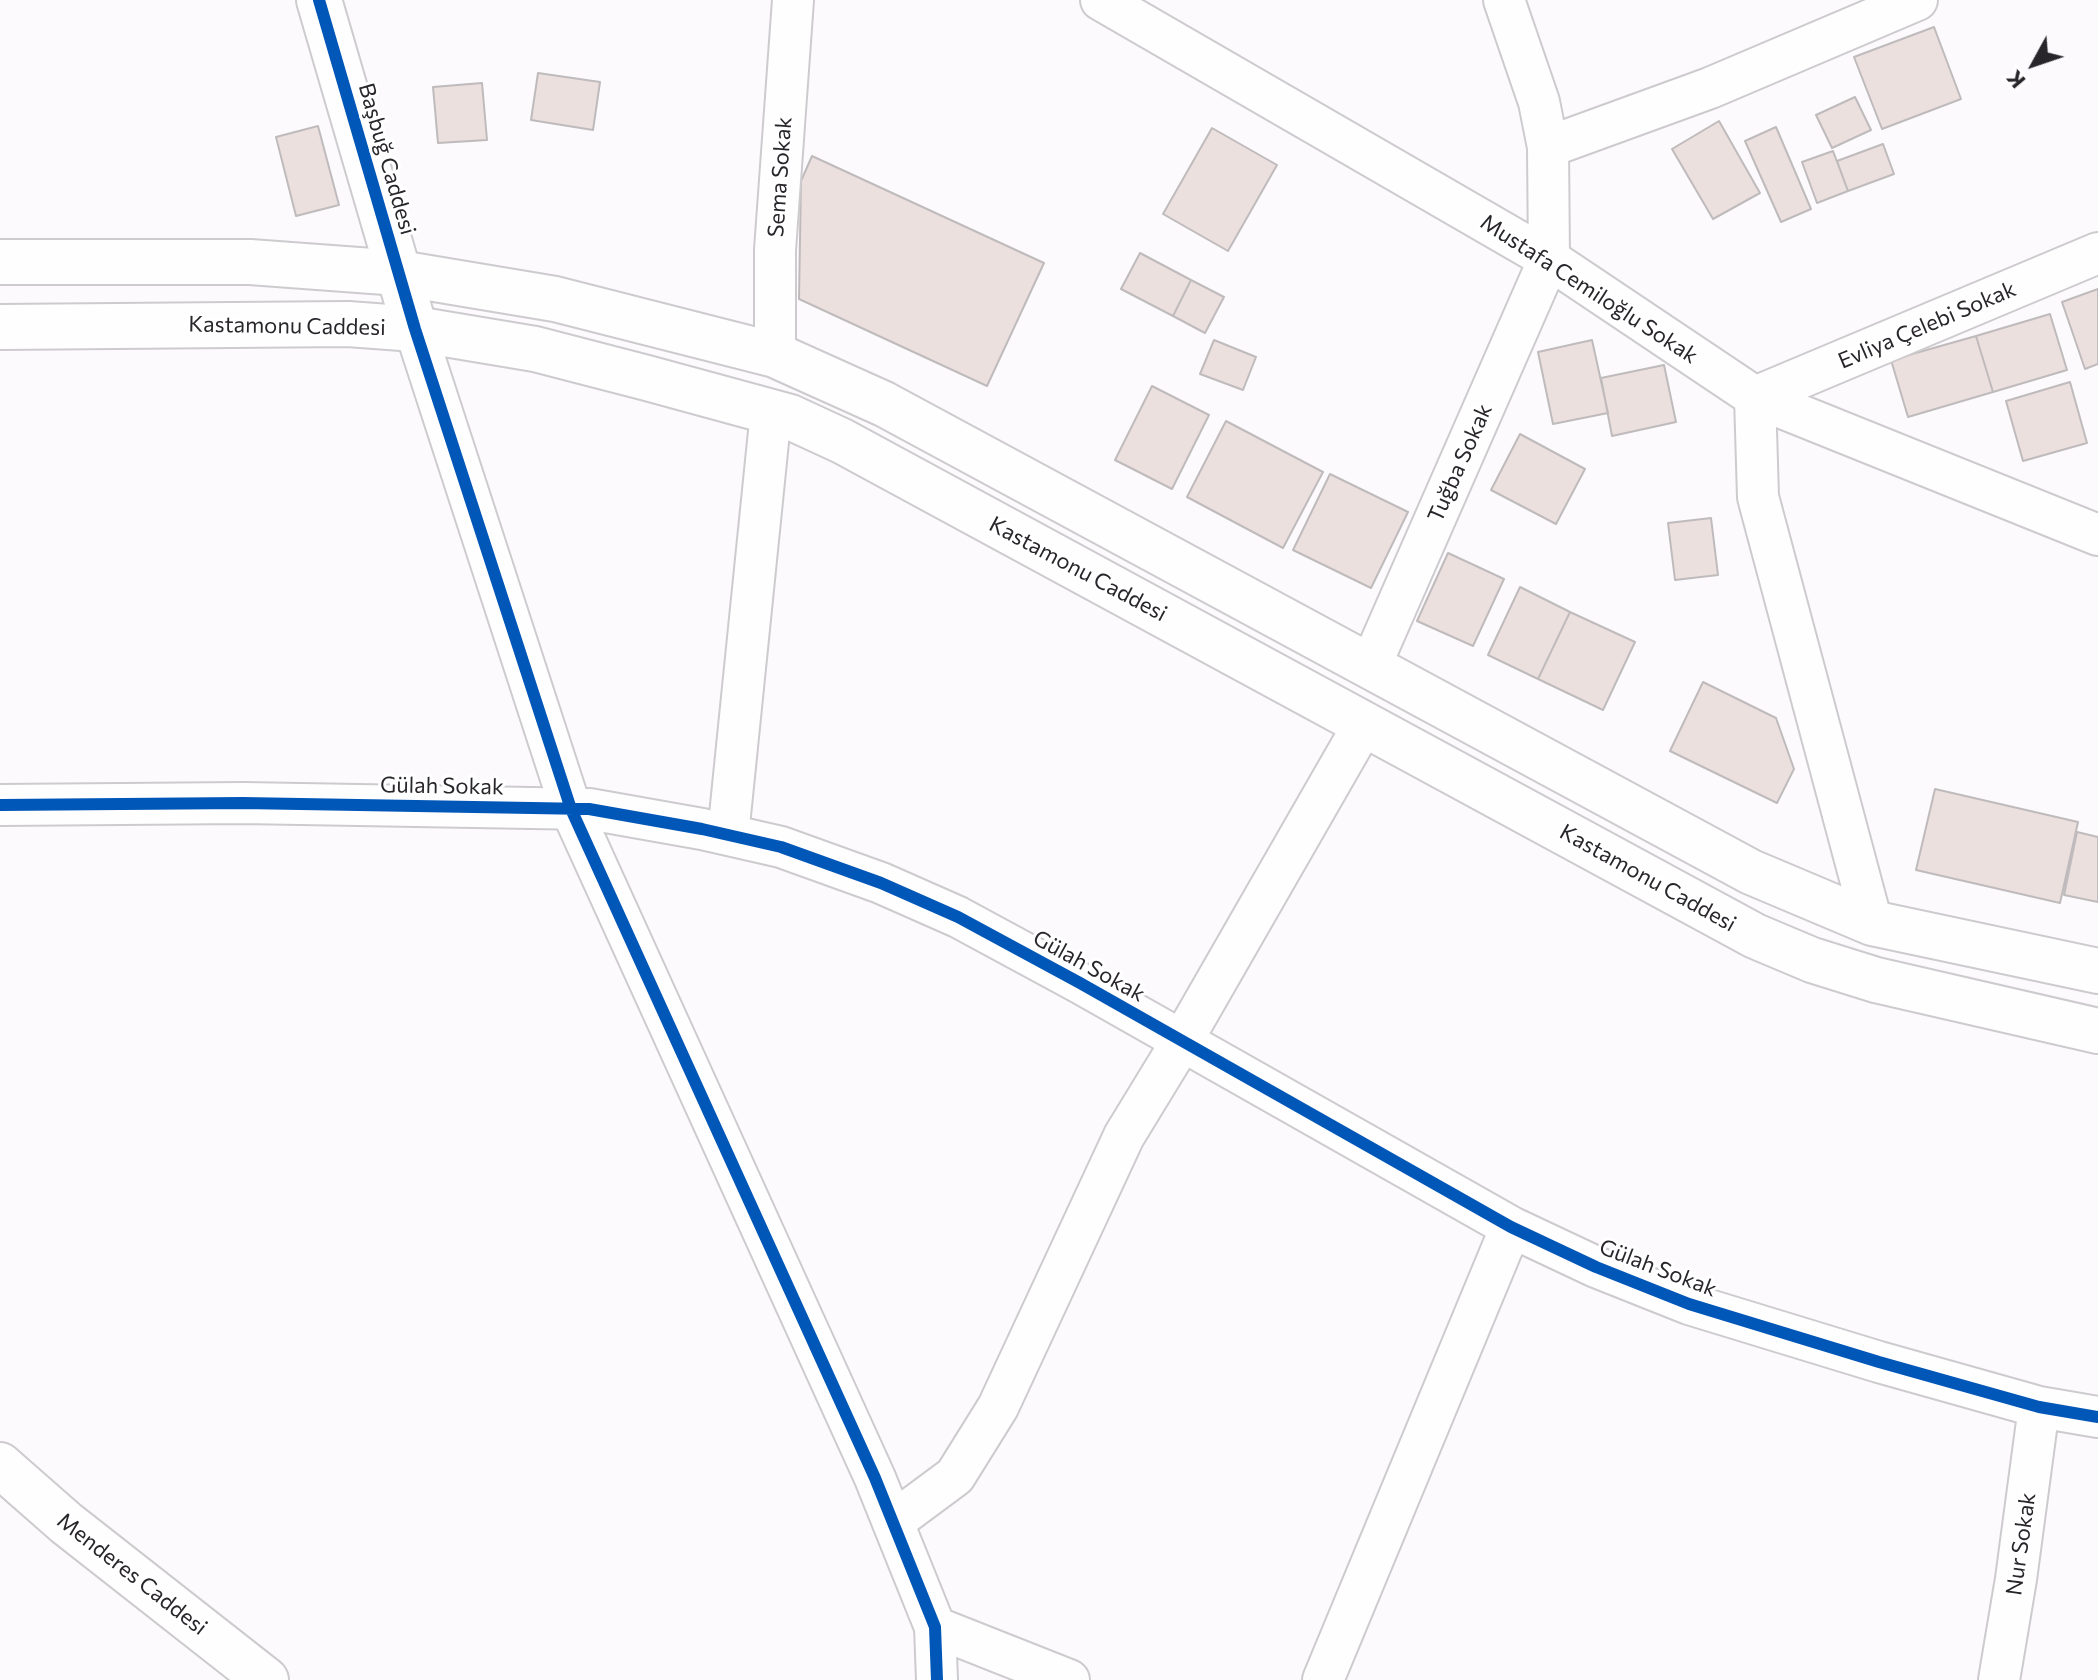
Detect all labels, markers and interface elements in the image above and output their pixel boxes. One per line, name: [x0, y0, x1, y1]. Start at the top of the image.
north arrow: [1994, 24, 2074, 104]
text: K: [2000, 65, 2031, 94]
street label: Başbuğ Caddesi: [353, 80, 421, 238]
street label: Sema Sokak: [763, 116, 797, 238]
street label: Mustafa Cemiloğlu Sokak: [1475, 209, 1703, 369]
street label: Evliya Çelebi Sokak: [1834, 276, 2020, 374]
street label: Kastamonu Caddesi: [188, 311, 386, 341]
street label: Tuğba Sokak: [1422, 400, 1498, 526]
street label: Kastamonu Caddesi: [985, 511, 1171, 627]
street label: Gülah Sokak: [380, 772, 504, 800]
street label: Kastamonu Caddesi: [1555, 819, 1741, 937]
street label: Gülah Sokak: [1028, 924, 1150, 1008]
street label: Gülah Sokak: [1596, 1234, 1720, 1302]
street label: Nur Sokak: [2001, 1491, 2041, 1597]
street label: Menderes Caddesi: [52, 1507, 212, 1641]

